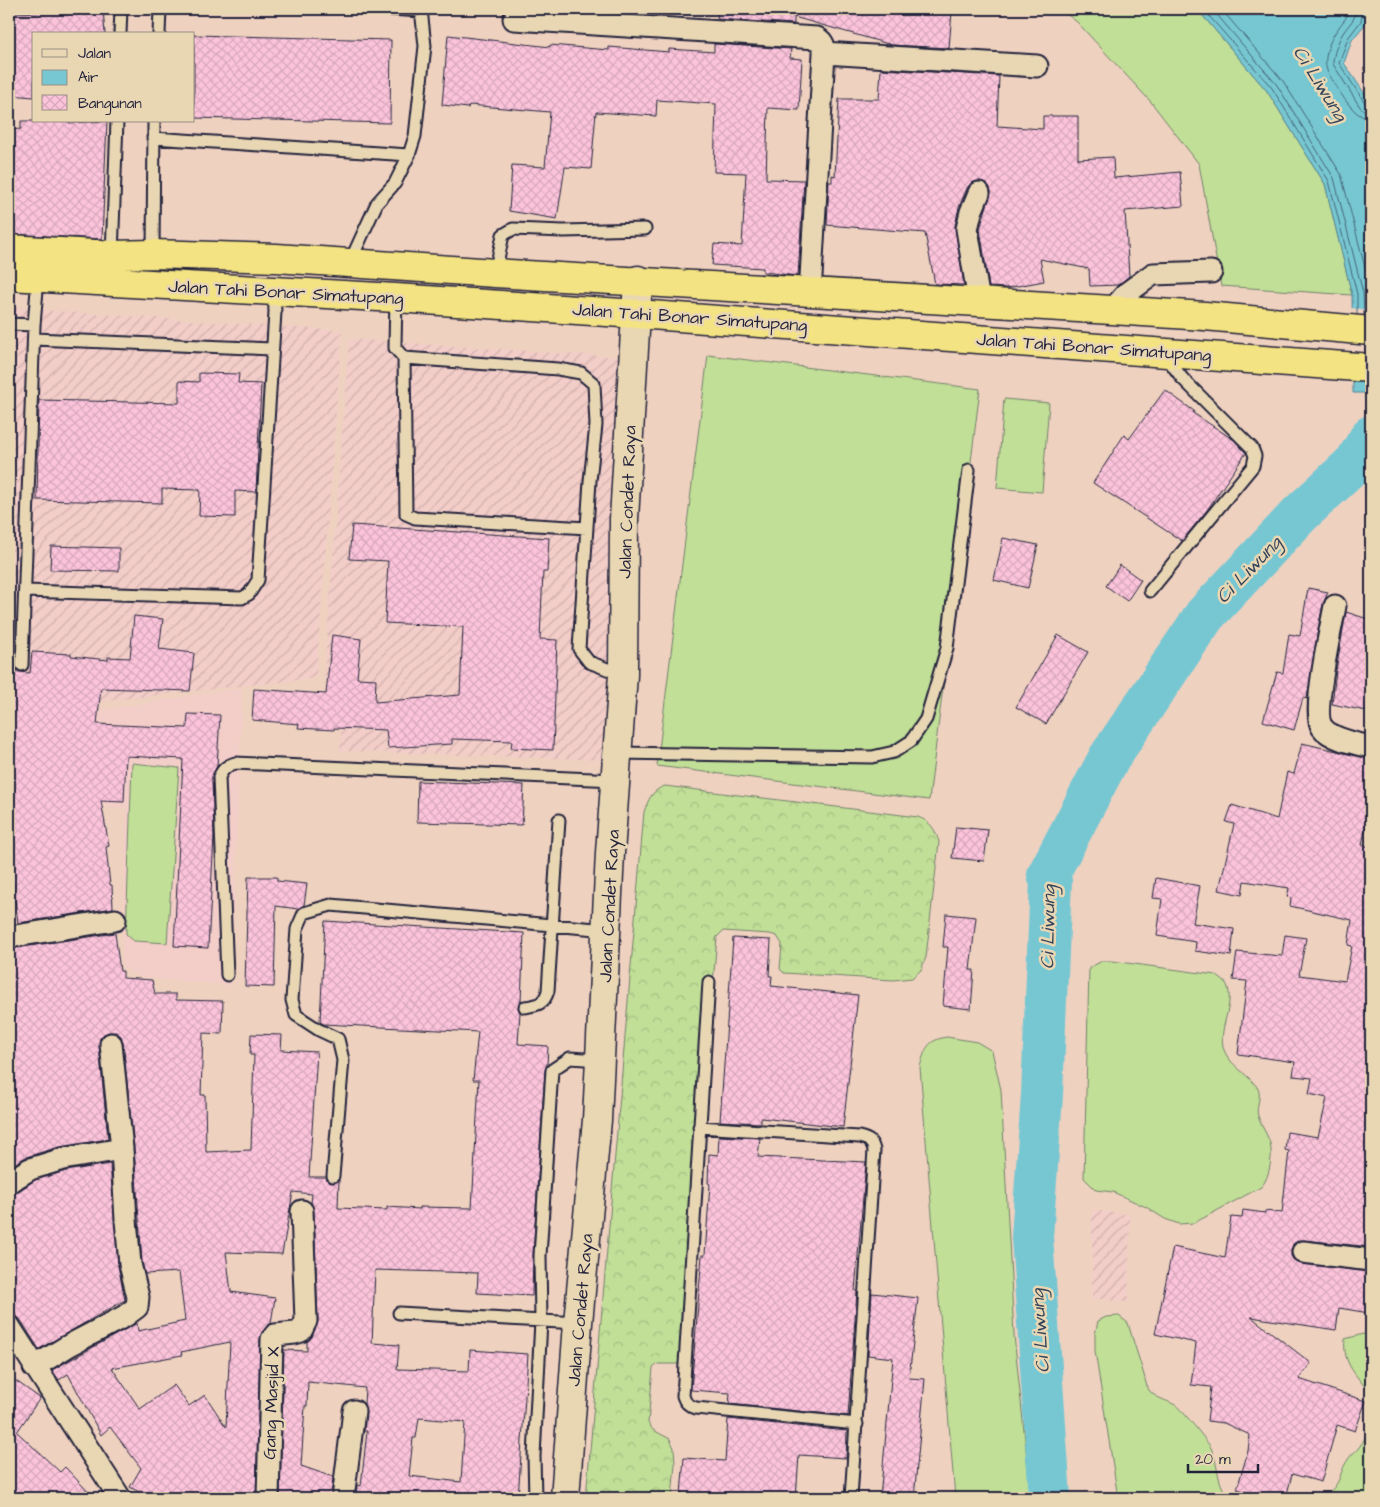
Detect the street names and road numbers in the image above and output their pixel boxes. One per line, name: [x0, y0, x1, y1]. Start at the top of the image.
street label: Jalan Tahi Bonar Simatupang: [168, 274, 404, 312]
street label: Jalan Tahi Bonar Simatupang: [571, 297, 808, 339]
street label: Jalan Tahi Bonar Simatupang: [975, 327, 1212, 369]
street label: Jalan Condet Raya: [612, 425, 644, 579]
street label: Jalan Condet Raya: [593, 829, 627, 983]
street label: Jalan Condet Raya: [561, 1233, 601, 1388]
street label: Gang Masjid X: [257, 1346, 287, 1460]

